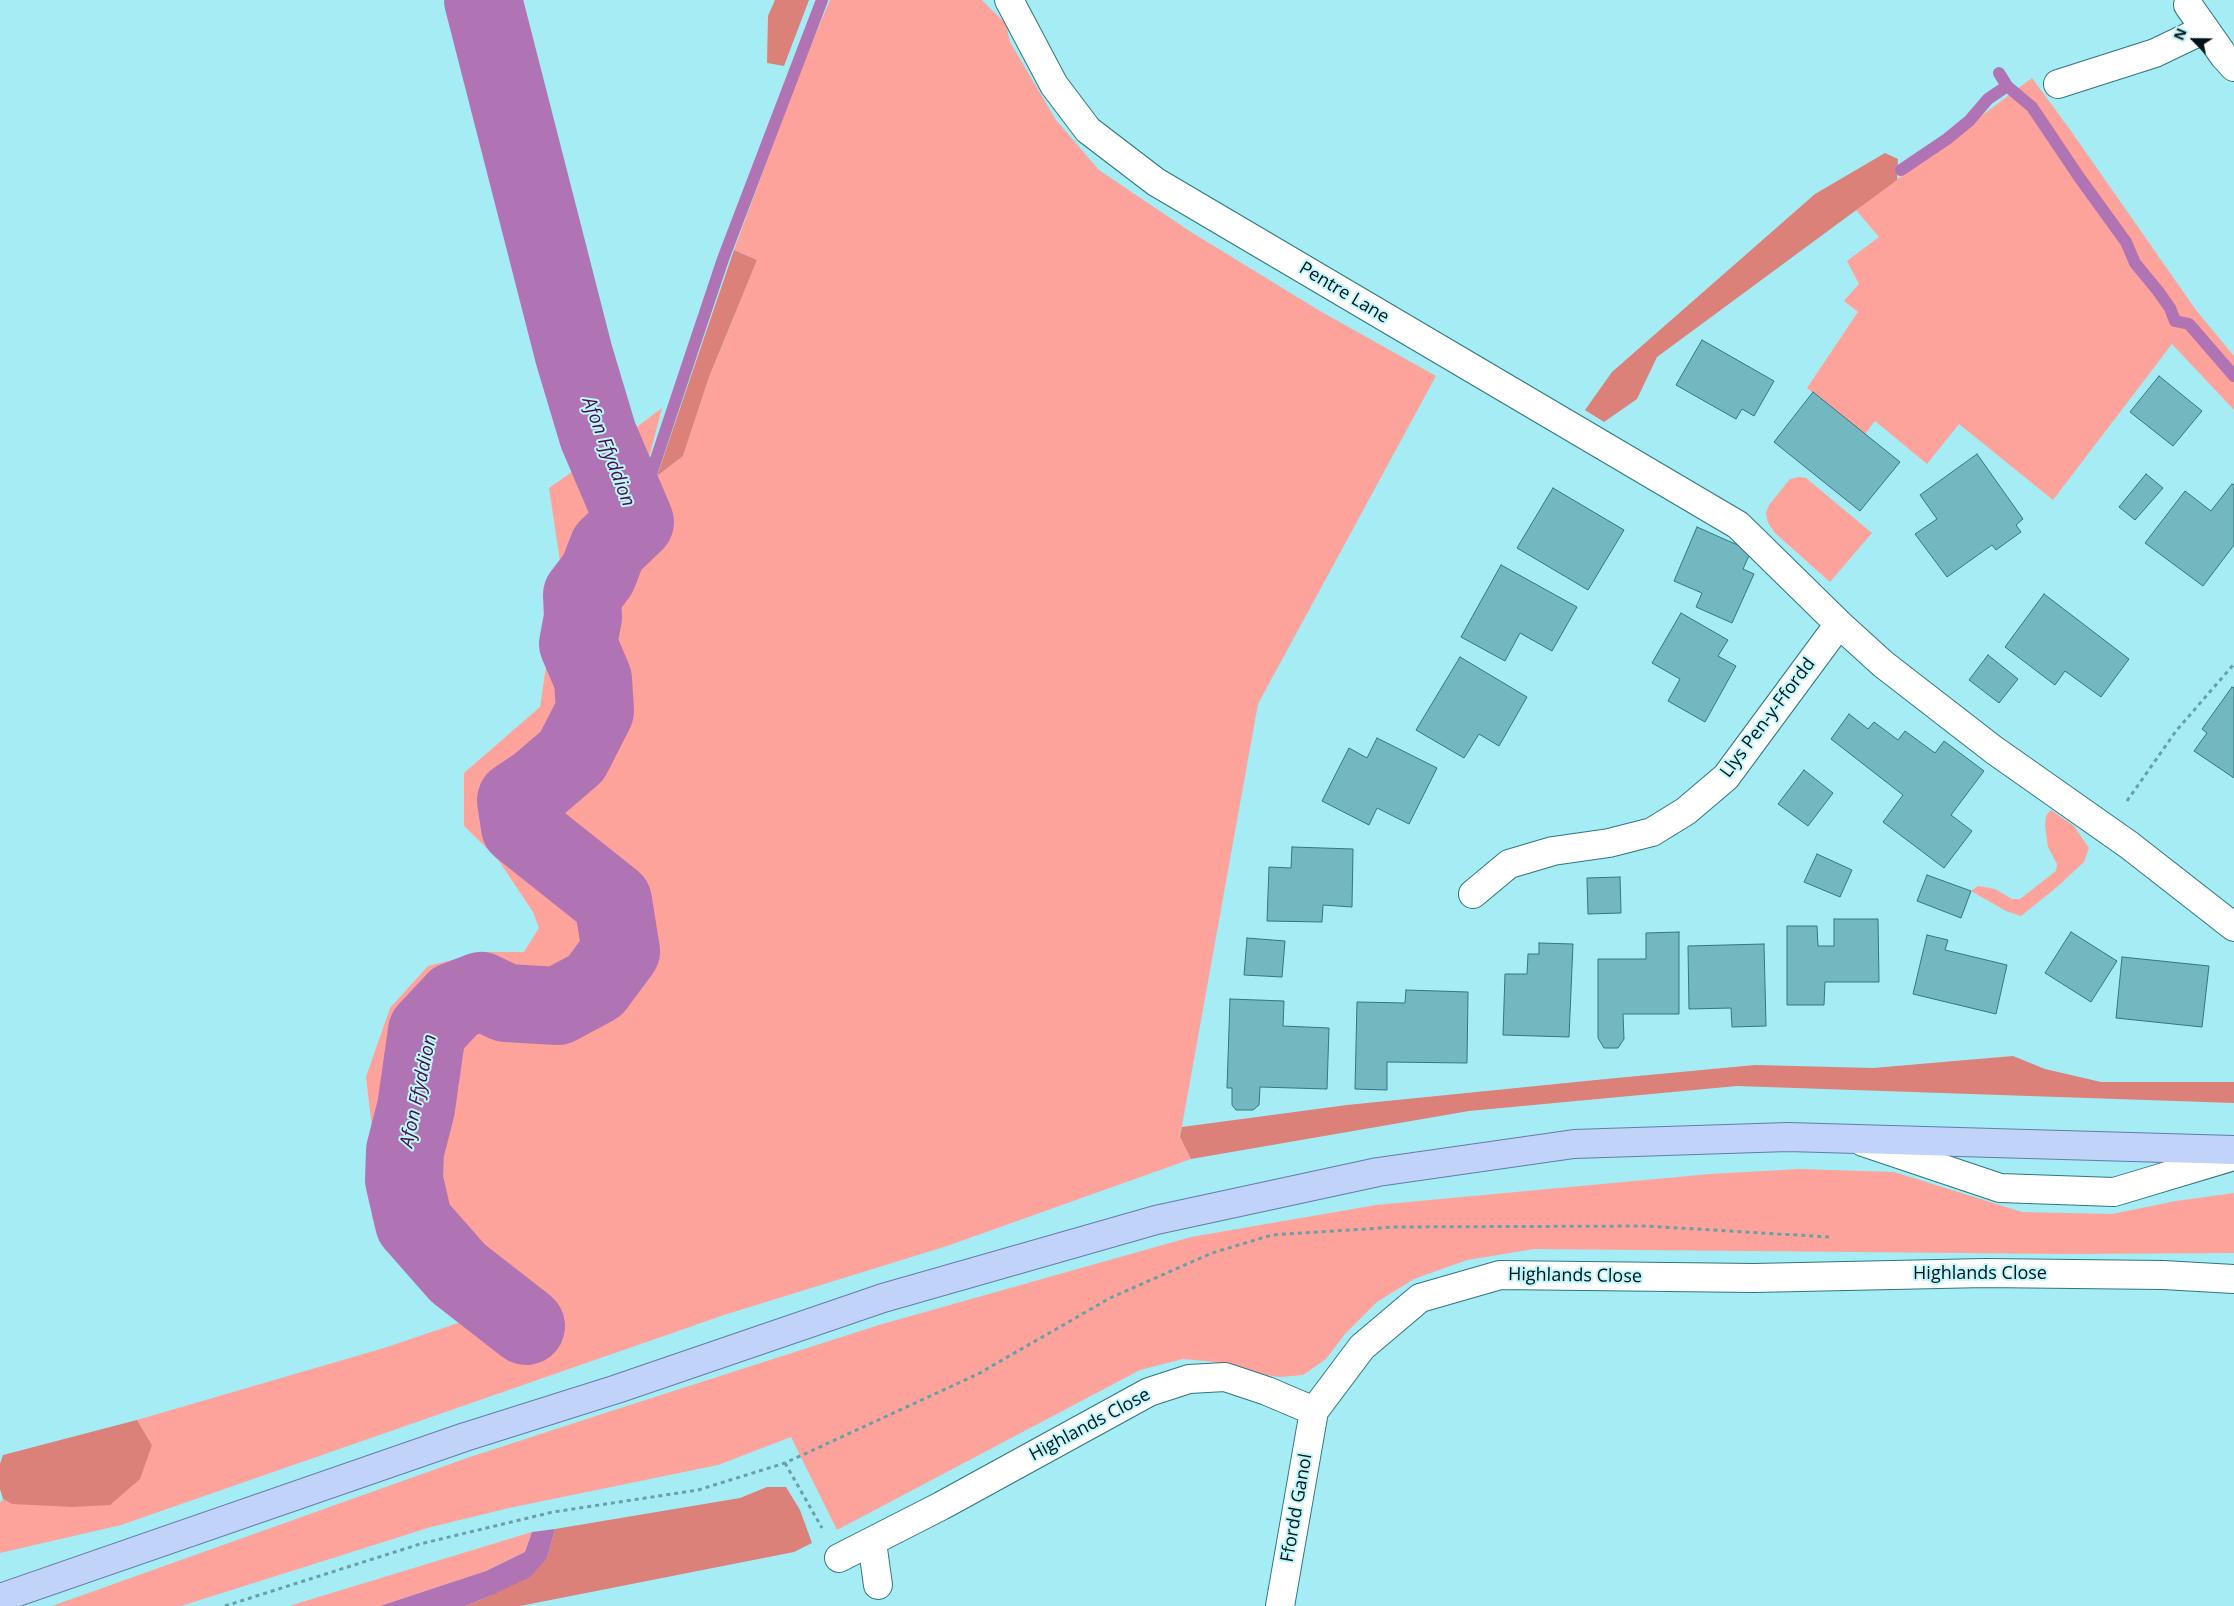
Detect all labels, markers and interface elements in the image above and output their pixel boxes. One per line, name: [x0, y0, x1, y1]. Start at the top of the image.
north arrow: [2169, 15, 2219, 65]
text: N: [2169, 25, 2191, 43]
street label: Pentre Lane: [1295, 258, 1393, 328]
water label: Afon Ffyddion: [577, 394, 639, 510]
street label: Llys Pen-y-Ffordd: [1716, 654, 1820, 782]
water label: Afon Ffyddion: [396, 1032, 442, 1150]
street label: Highlands Close: [1913, 1263, 2047, 1285]
street label: Highlands Close: [1508, 1264, 1642, 1288]
street label: Highlands Close: [1026, 1384, 1154, 1466]
street label: Ffordd Ganol: [1277, 1452, 1317, 1564]

